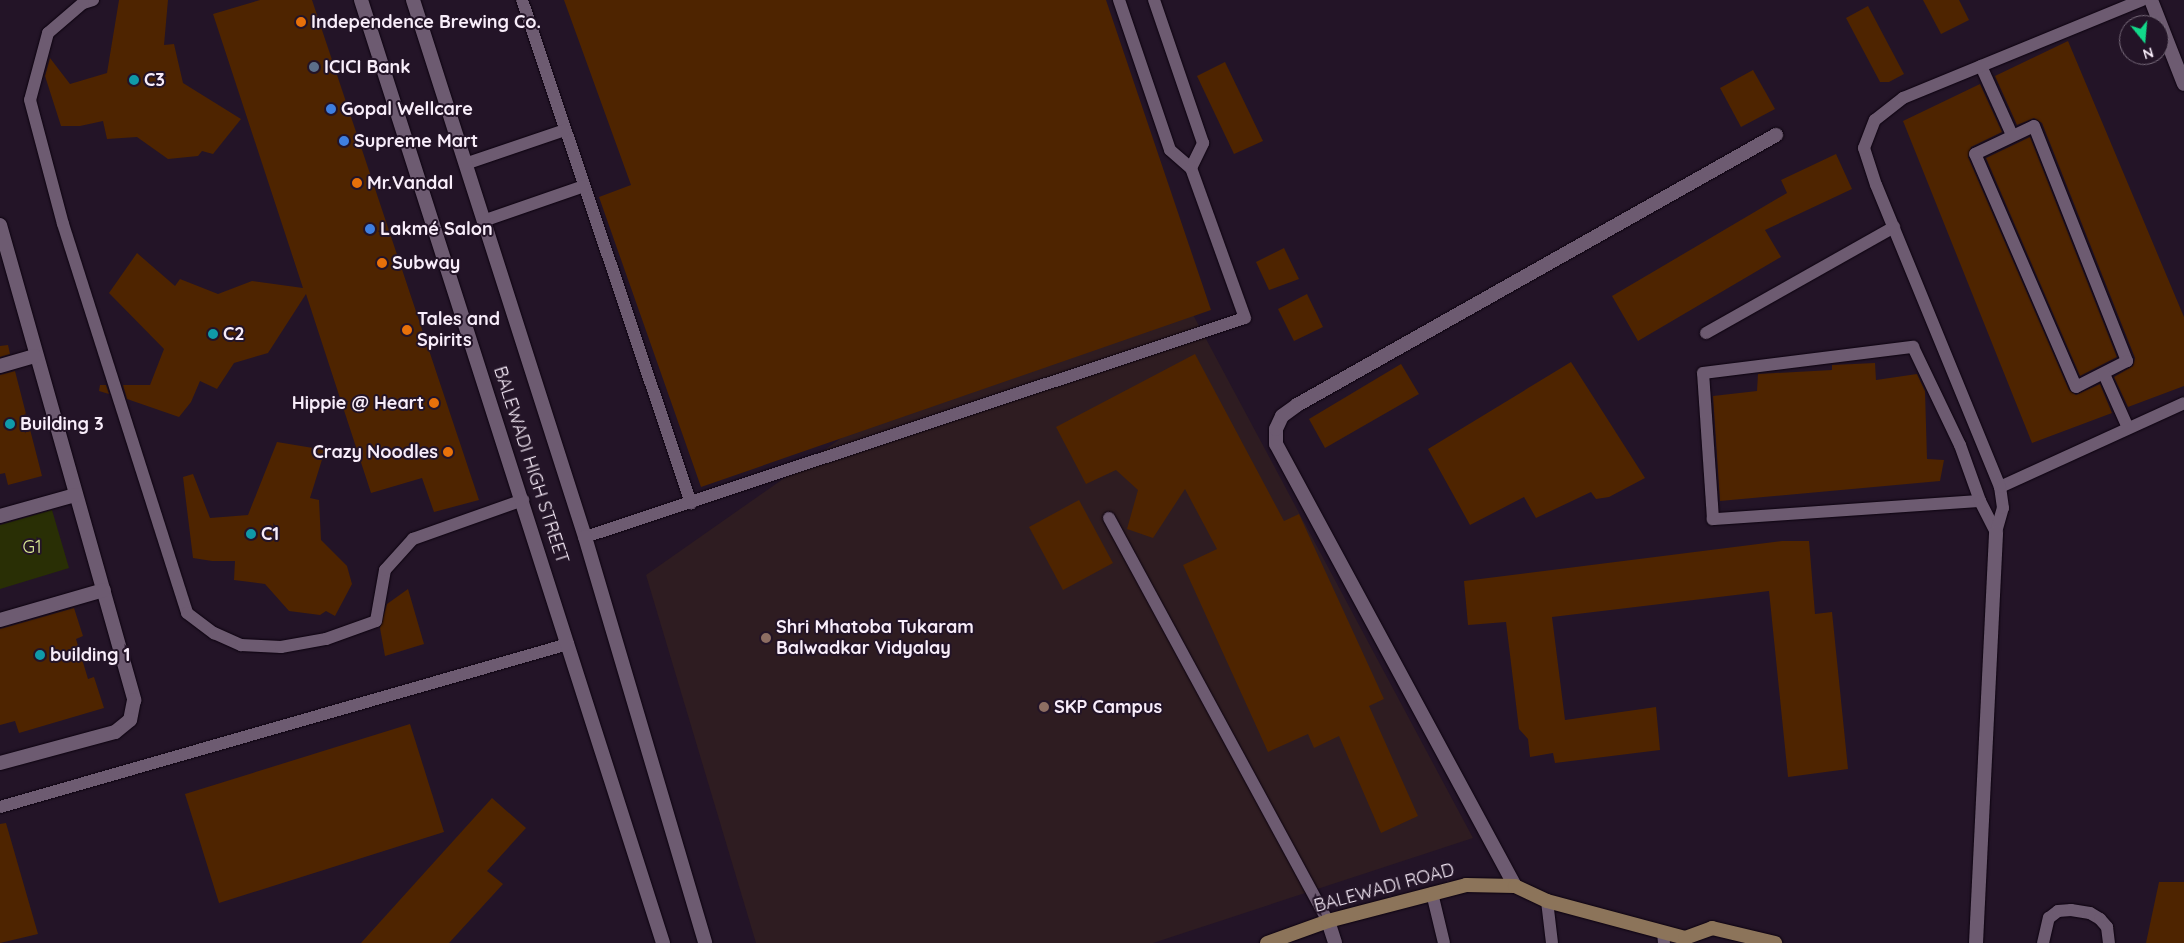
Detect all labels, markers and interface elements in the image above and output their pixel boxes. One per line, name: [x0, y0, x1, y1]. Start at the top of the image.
place label: Independence Brewing Co.: [311, 11, 541, 33]
north arrow: [2119, 15, 2169, 65]
marker: Independence Brewing Co.: [295, 16, 307, 28]
text: N: [2141, 43, 2156, 63]
place label: ICICI Bank: [324, 56, 411, 78]
marker: ICICI Bank: [308, 61, 320, 73]
place label: C3: [144, 69, 165, 91]
marker: C3: [128, 74, 140, 86]
place label: Gopal Wellcare: [341, 98, 473, 120]
marker: Gopal Wellcare: [325, 103, 337, 115]
place label: Supreme Mart: [354, 130, 478, 152]
marker: Supreme Mart: [338, 135, 350, 147]
place label: Mr.Vandal: [367, 172, 453, 194]
marker: Mr.Vandal: [351, 177, 363, 189]
place label: Lakmé Salon: [380, 218, 493, 240]
marker: Lakmé Salon: [364, 223, 376, 235]
place label: Subway: [392, 252, 460, 274]
marker: Subway: [376, 257, 388, 269]
place label: Tales and Spirits: [417, 309, 500, 352]
place label: C2: [223, 323, 245, 345]
marker: Tales and Spirits: [401, 324, 413, 336]
marker: C2: [207, 328, 219, 340]
street label: BALEWADI HIGH STREET: [489, 364, 573, 566]
place label: Hippie @ Heart: [292, 392, 424, 414]
marker: Hippie @ Heart: [428, 397, 440, 409]
place label: Building 3: [20, 413, 104, 435]
marker: Building 3: [4, 418, 16, 430]
place label: Crazy Noodles: [313, 441, 438, 463]
marker: Crazy Noodles: [442, 446, 454, 458]
place label: C1: [261, 523, 279, 545]
marker: C1: [245, 528, 257, 540]
park label: G1: [22, 536, 42, 558]
place label: Shri Mhatoba Tukaram Balwadkar Vidyalay: [776, 617, 974, 660]
marker: Shri Mhatoba Tukaram Balwadkar Vidyalay: [760, 632, 772, 644]
place label: building 1: [50, 644, 131, 666]
marker: building 1: [34, 649, 46, 661]
place label: SKP Campus: [1054, 696, 1162, 718]
marker: SKP Campus: [1038, 701, 1050, 713]
street label: BALEWADI ROAD: [1312, 859, 1456, 917]

